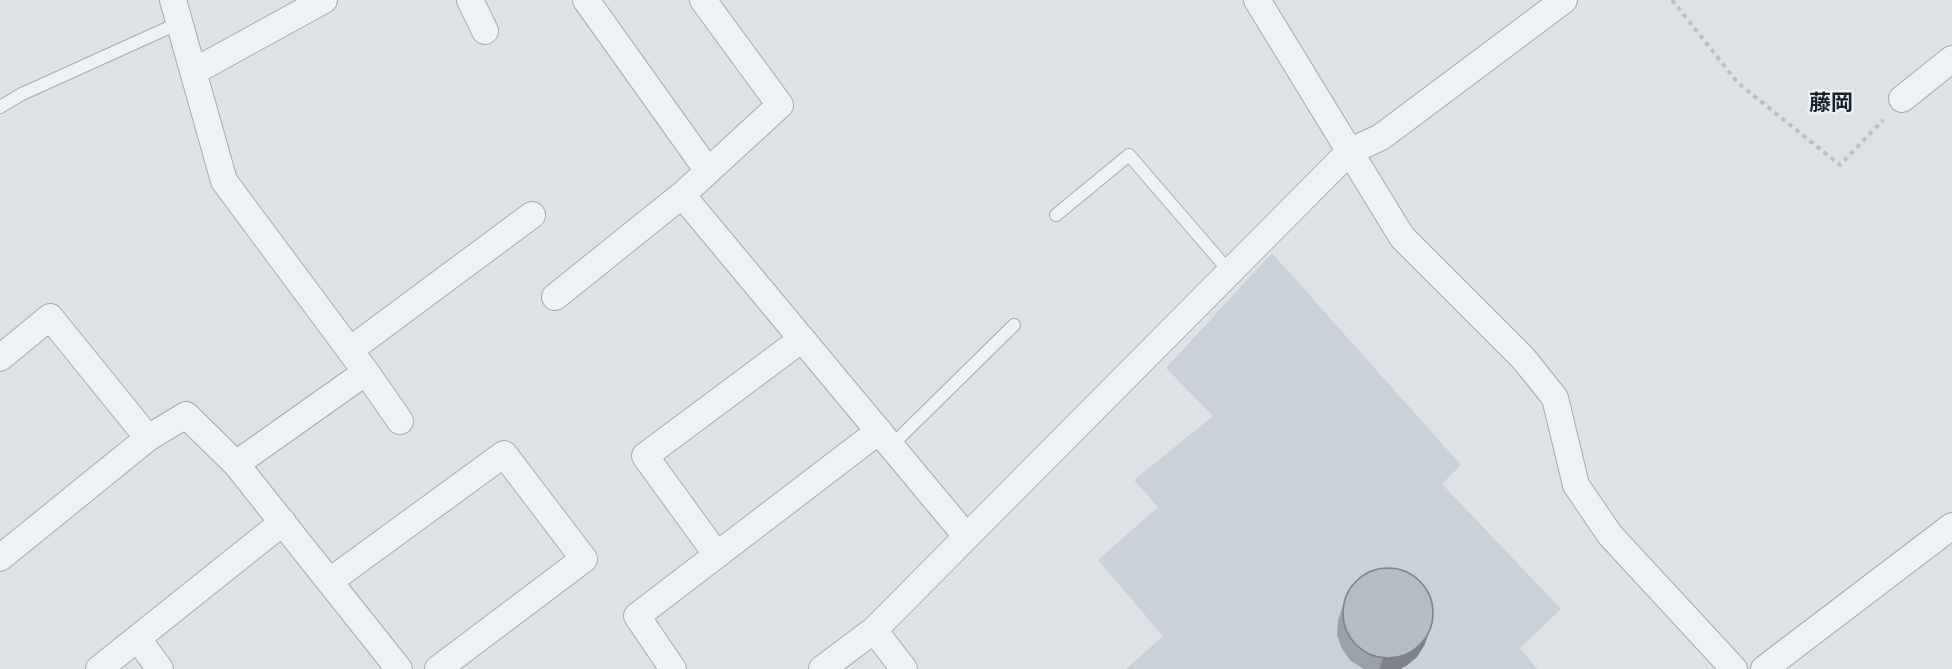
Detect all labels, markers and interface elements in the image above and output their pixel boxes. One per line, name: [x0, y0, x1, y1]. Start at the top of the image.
district label: 藤岡: [1809, 91, 1853, 117]

